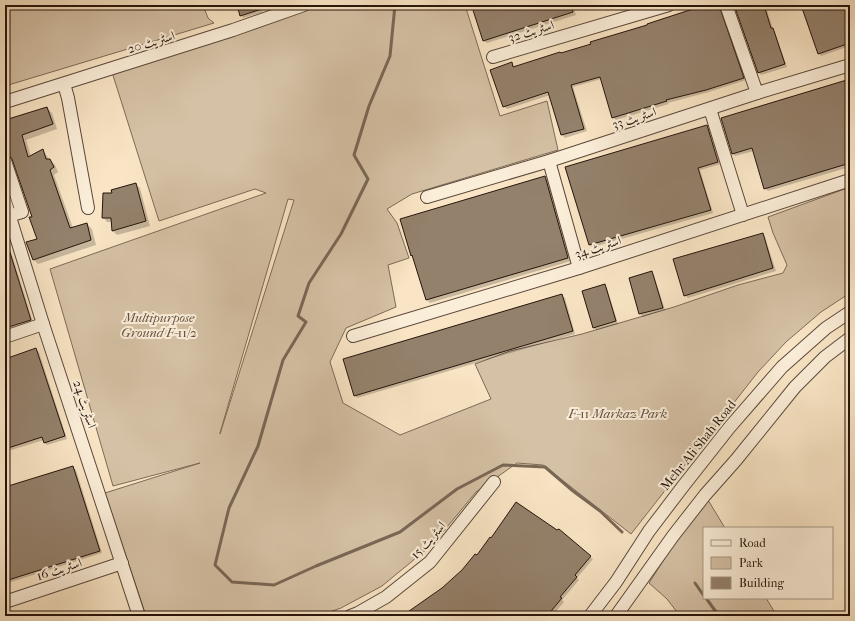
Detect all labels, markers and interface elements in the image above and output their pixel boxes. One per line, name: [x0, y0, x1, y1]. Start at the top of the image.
street label: اسٹریٹ 32: [506, 17, 556, 46]
street label: اسٹریٹ 20: [125, 28, 177, 57]
street label: اسٹریٹ 33: [610, 104, 659, 133]
street label: اسٹریٹ 34: [573, 232, 624, 263]
park label: Multipurpose Ground F-11/2: [121, 310, 197, 340]
street label: اسٹریٹ 24: [69, 378, 100, 430]
street label: Mehr Ali Shah Road: [657, 396, 739, 493]
park label: F-11 Markaz Park: [568, 406, 668, 421]
street label: اسٹریٹ 15: [407, 518, 450, 563]
legend: [703, 527, 833, 599]
text: Road: [739, 536, 766, 550]
street label: اسٹریٹ 16: [34, 555, 84, 584]
text: Park: [739, 556, 764, 570]
text: Building: [739, 576, 784, 590]

